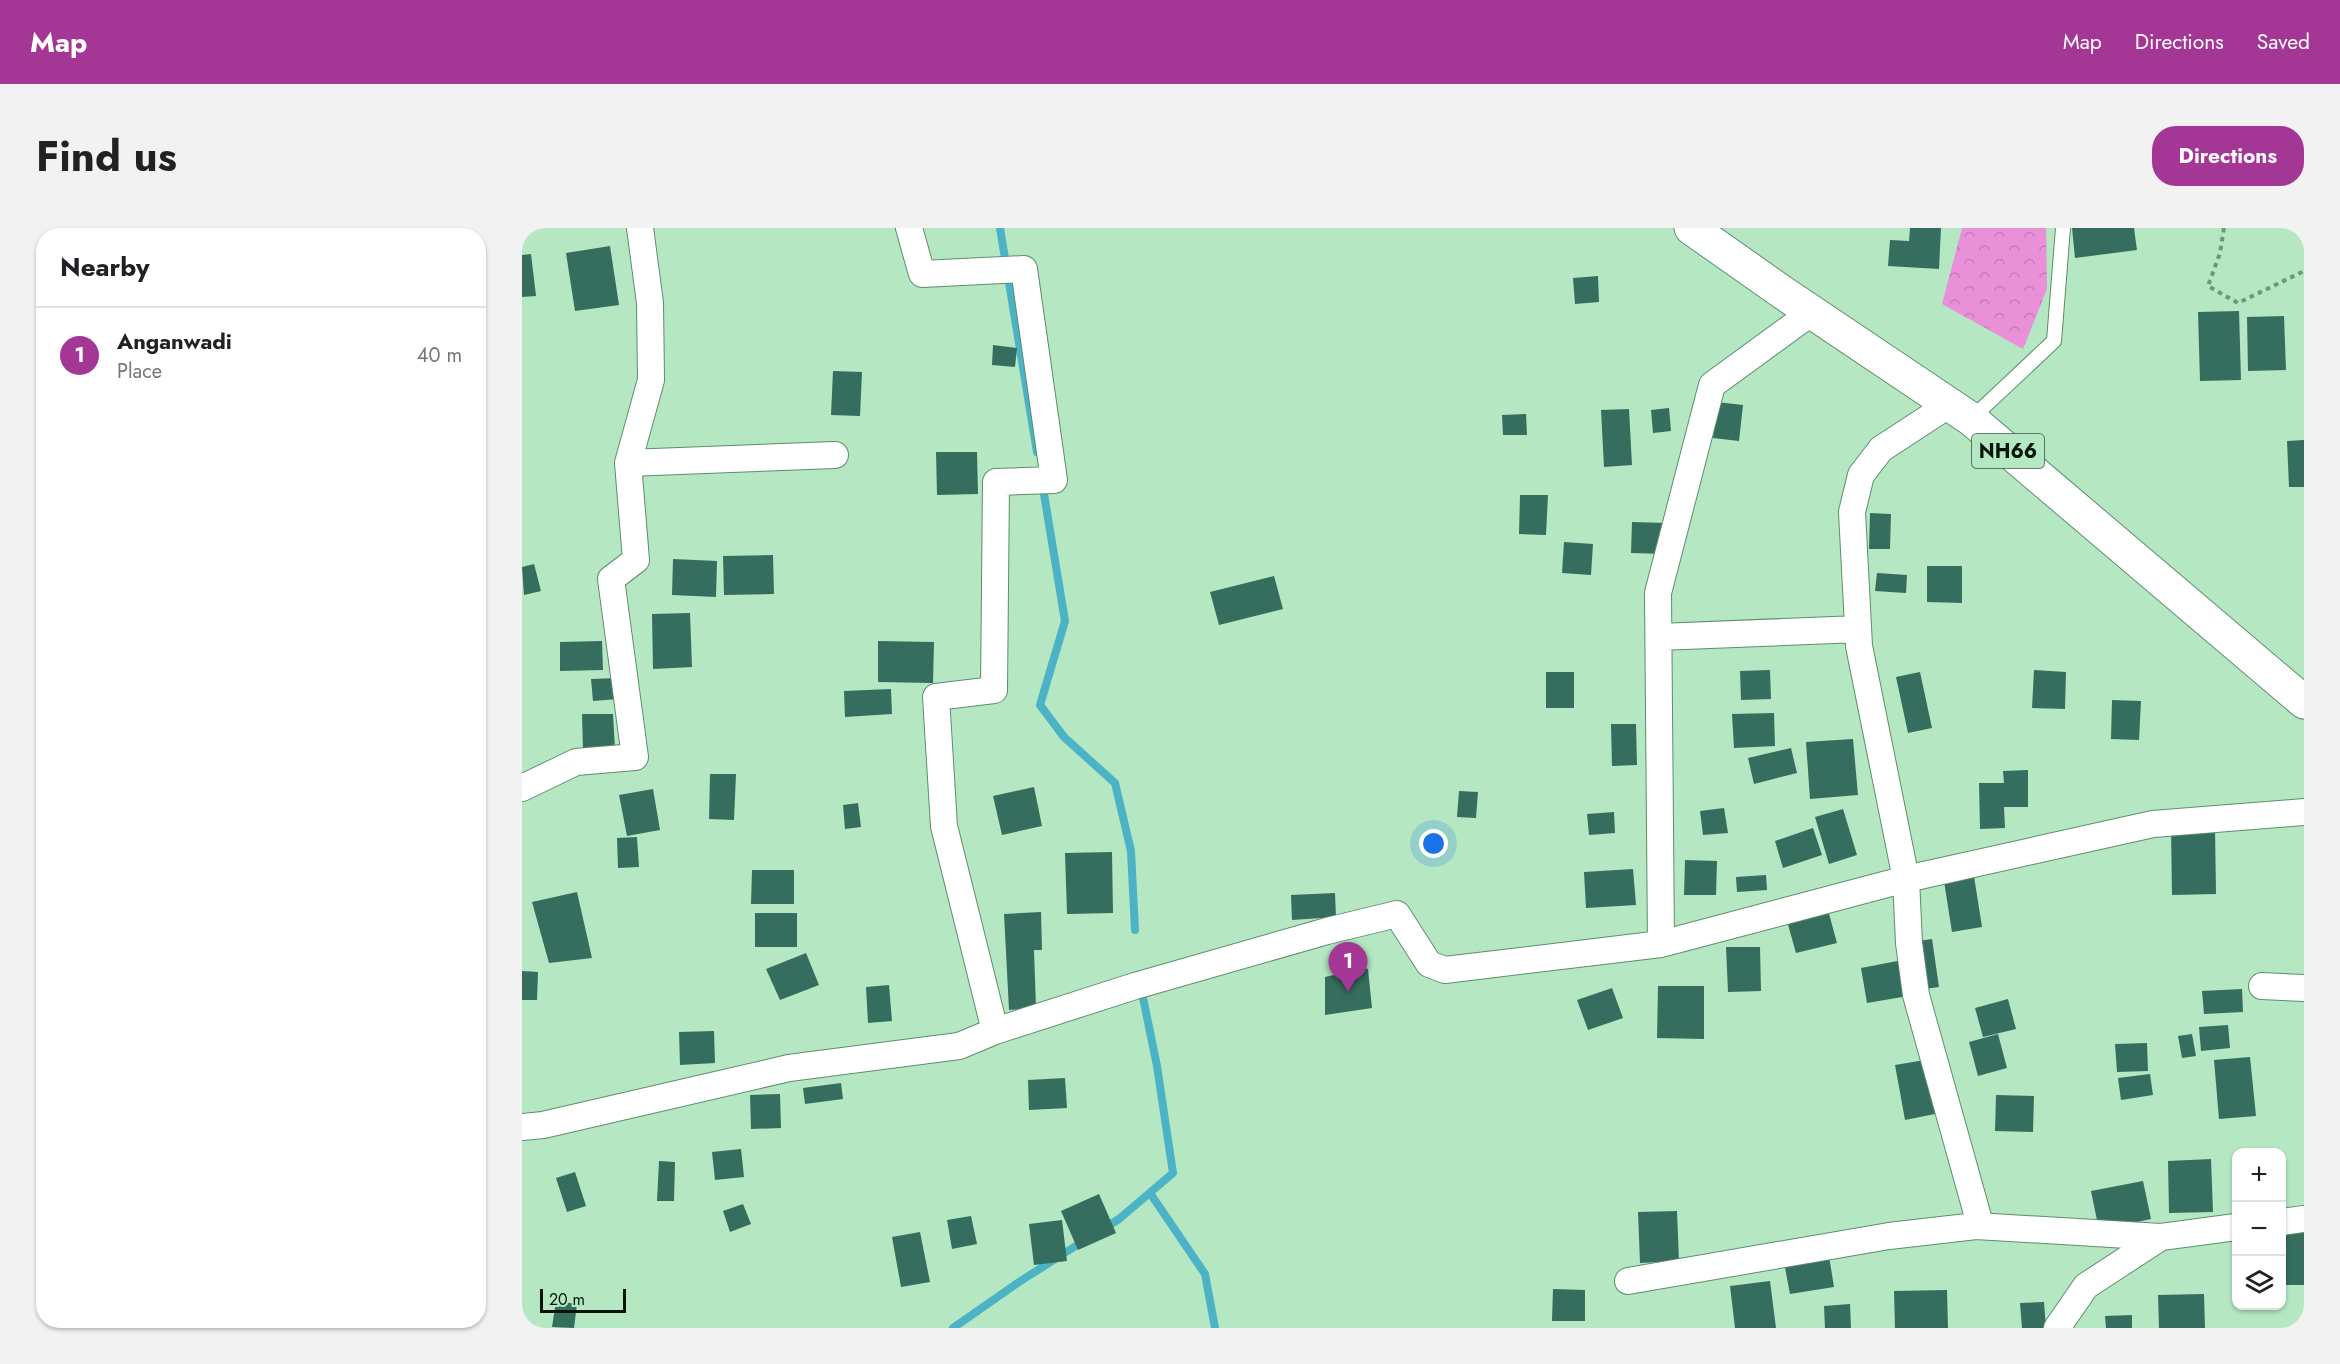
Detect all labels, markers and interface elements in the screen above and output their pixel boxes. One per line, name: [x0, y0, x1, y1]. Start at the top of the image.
text: Map: [30, 22, 87, 63]
text: Map: [2063, 27, 2102, 57]
text: Directions: [2135, 27, 2224, 57]
text: Saved: [2257, 27, 2310, 57]
text: Find us: [36, 126, 177, 187]
button: Directions: [2152, 126, 2304, 186]
text: Nearby: [60, 248, 149, 286]
text: Anganwadi: [117, 325, 232, 357]
text: 1: [74, 341, 85, 370]
text: 40 m: [417, 341, 462, 370]
text: Place: [117, 357, 162, 386]
road number: NH66: [1972, 434, 2044, 468]
your location: [1419, 829, 1448, 858]
pin: 1: [1328, 942, 1368, 992]
map controls: [2232, 1148, 2286, 1310]
button: +: [2232, 1148, 2286, 1202]
button: −: [2232, 1202, 2286, 1256]
button: layers: [2232, 1256, 2286, 1310]
scale bar: [540, 1286, 626, 1314]
text: 20 m: [549, 1288, 585, 1311]

